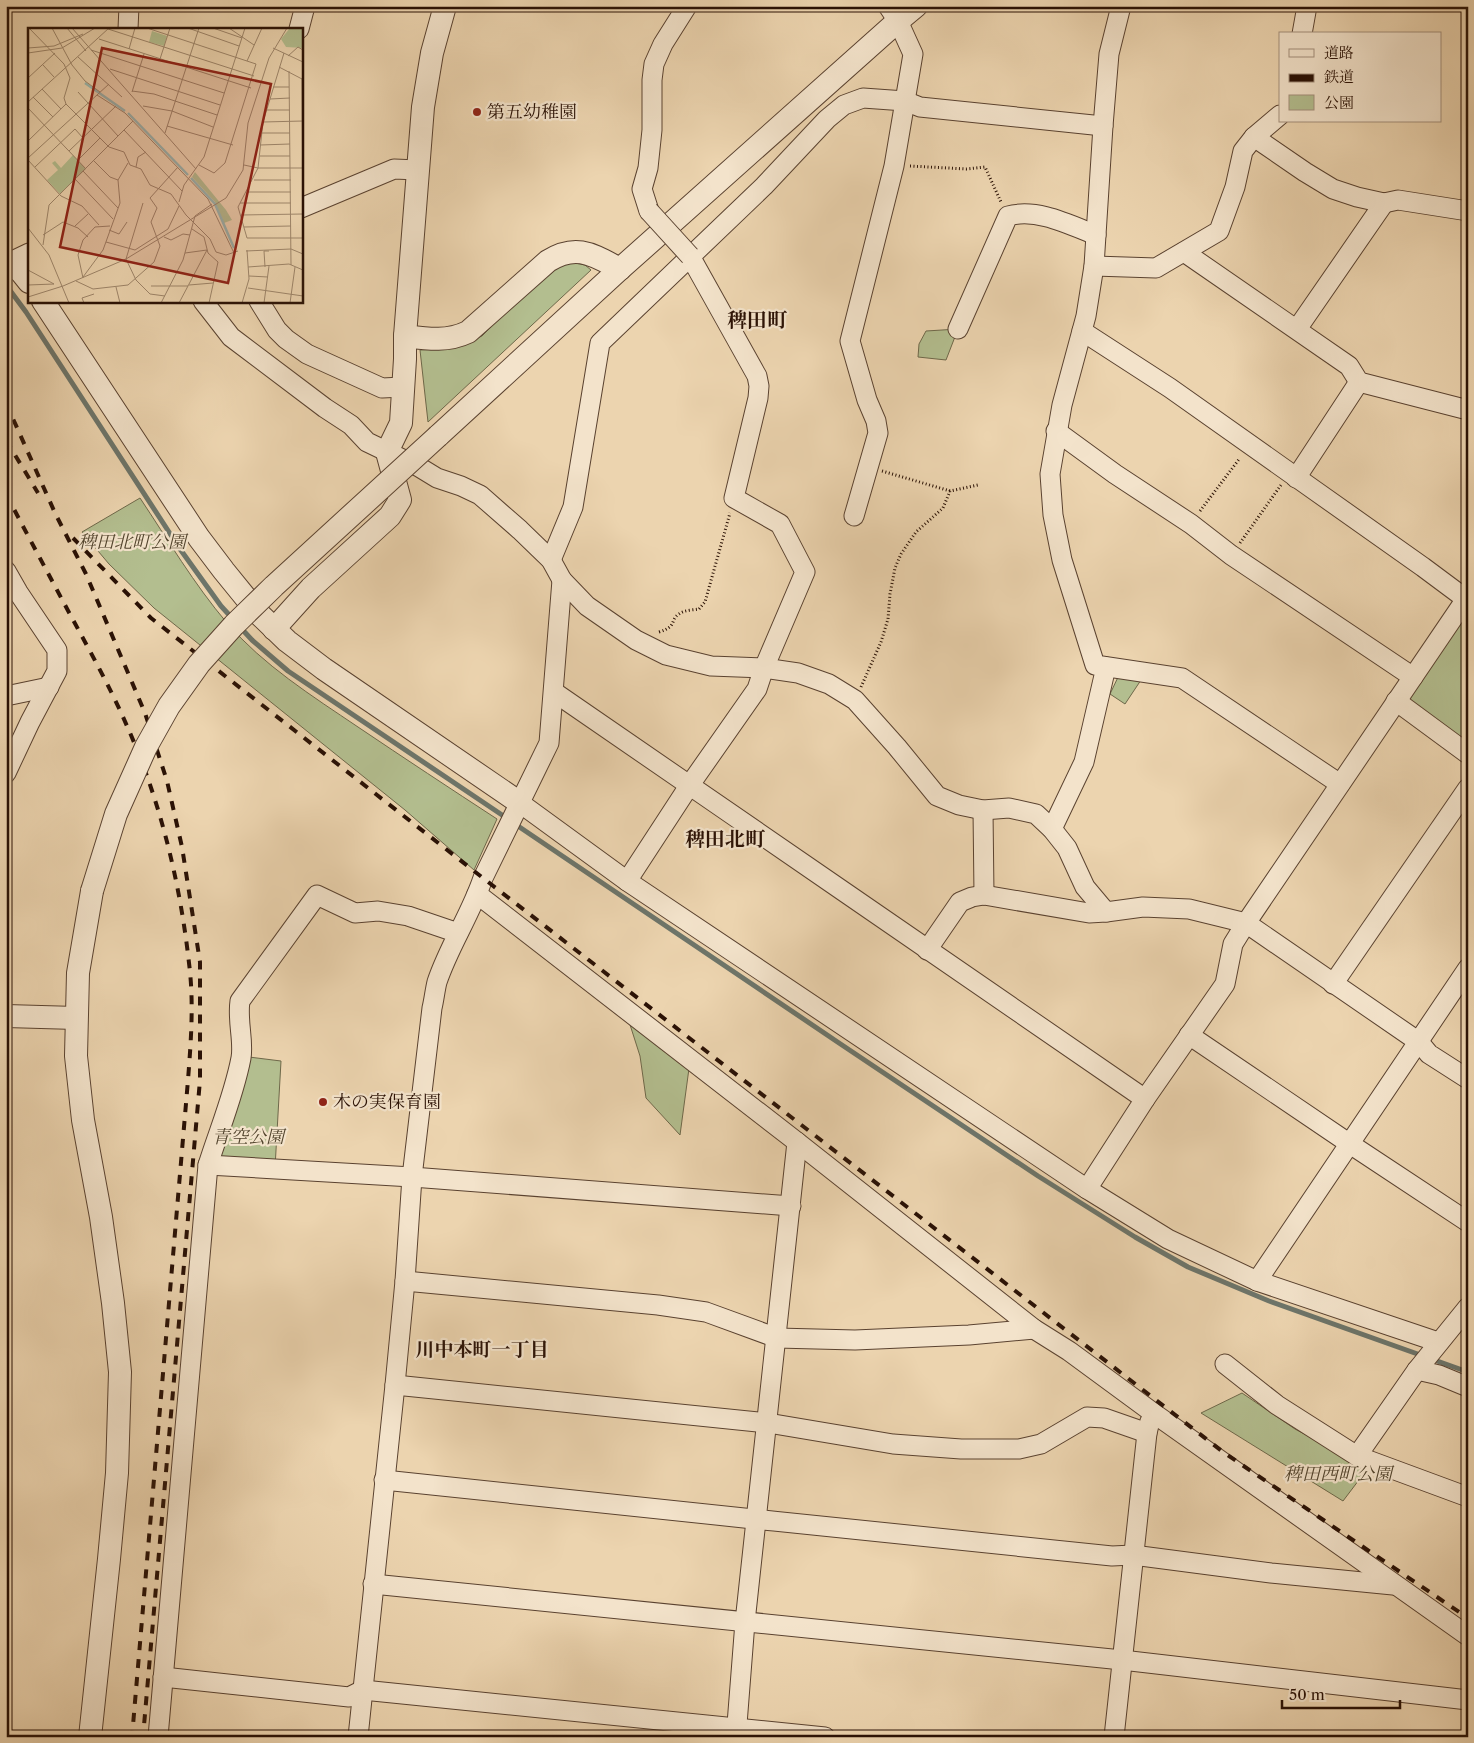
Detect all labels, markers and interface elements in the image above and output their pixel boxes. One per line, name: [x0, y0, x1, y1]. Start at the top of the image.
inset map: [28, 28, 302, 302]
legend: [1279, 32, 1442, 122]
text: 道路: [1324, 43, 1354, 62]
text: 鉄道: [1324, 67, 1354, 86]
text: 公園: [1324, 93, 1354, 112]
place label: 第五幼稚園: [487, 101, 577, 123]
marker: 第五幼稚園: [471, 106, 483, 118]
district label: 稗田町: [727, 308, 788, 332]
park label: 稗田北町公園: [78, 531, 189, 553]
district label: 稗田北町: [685, 827, 766, 851]
place label: 木の実保育園: [333, 1091, 441, 1113]
marker: 木の実保育園: [317, 1096, 329, 1108]
park label: 青空公園: [212, 1126, 287, 1148]
district label: 川中本町一丁目: [415, 1338, 549, 1361]
park label: 稗田西町公園: [1284, 1463, 1395, 1485]
scale bar: [1282, 1678, 1399, 1710]
text: 50 m: [1289, 1685, 1325, 1704]

